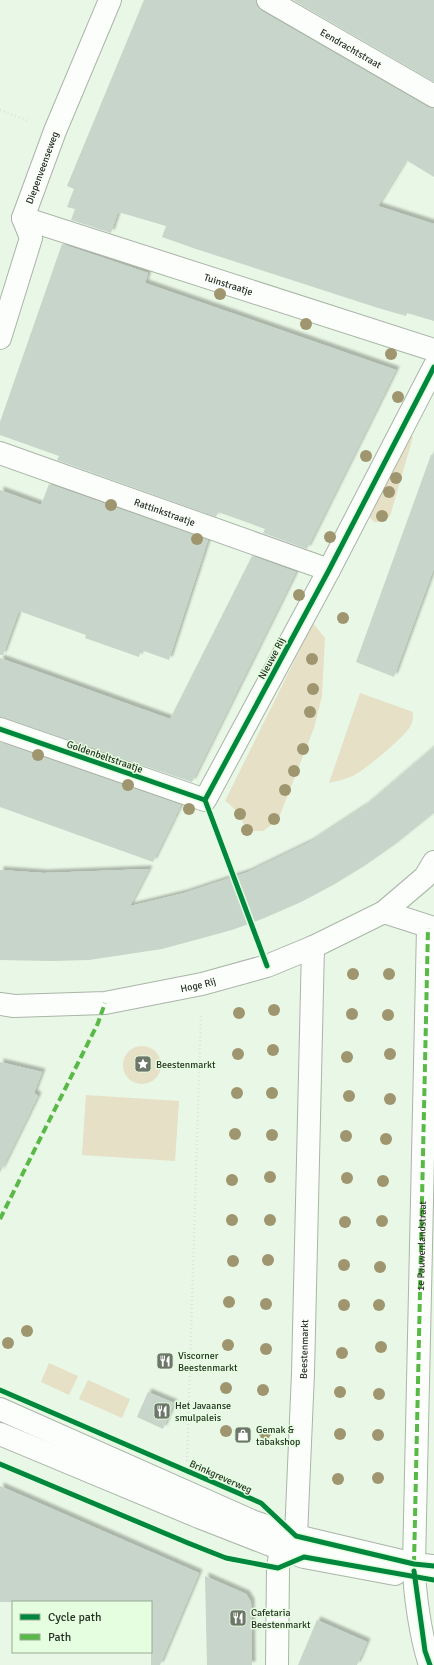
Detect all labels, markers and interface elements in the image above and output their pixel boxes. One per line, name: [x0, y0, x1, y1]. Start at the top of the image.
street label: Eendrachtstraat: [318, 27, 384, 72]
street label: Diepenveenseweg: [24, 130, 61, 206]
street label: Tuinstraatje: [202, 272, 254, 298]
street label: Rattinkstraatje: [132, 496, 197, 529]
street label: Nieuwe Rij: [256, 635, 288, 681]
street label: Goldenbeltstraatje: [65, 738, 144, 776]
street label: Hoge Rij: [179, 975, 218, 995]
place icon: Beestenmarkt: [133, 1054, 153, 1074]
place label: Beestenmarkt: [156, 1059, 216, 1071]
street label: 1e Pauwenlandstraat: [415, 1200, 429, 1291]
street label: Beestenmarkt: [298, 1319, 311, 1379]
place label: Viscorner Beestenmarkt: [178, 1350, 238, 1374]
restaurant icon: Viscorner Beestenmarkt: [155, 1351, 175, 1371]
place label: Het Javaanse smulpaleis: [175, 1400, 231, 1424]
restaurant icon: Het Javaanse smulpaleis: [152, 1401, 172, 1421]
place label: Gemak & tabakshop: [256, 1424, 300, 1448]
shop icon: Gemak & tabakshop: [233, 1425, 253, 1445]
street label: Brinkgreverweg: [187, 1458, 254, 1496]
legend: [12, 1601, 152, 1653]
place label: Cafetaria Beestenmarkt: [251, 1607, 311, 1631]
restaurant icon: Cafetaria Beestenmarkt: [228, 1608, 248, 1628]
text: Cycle path: [48, 1610, 101, 1625]
text: Path: [48, 1630, 71, 1645]

